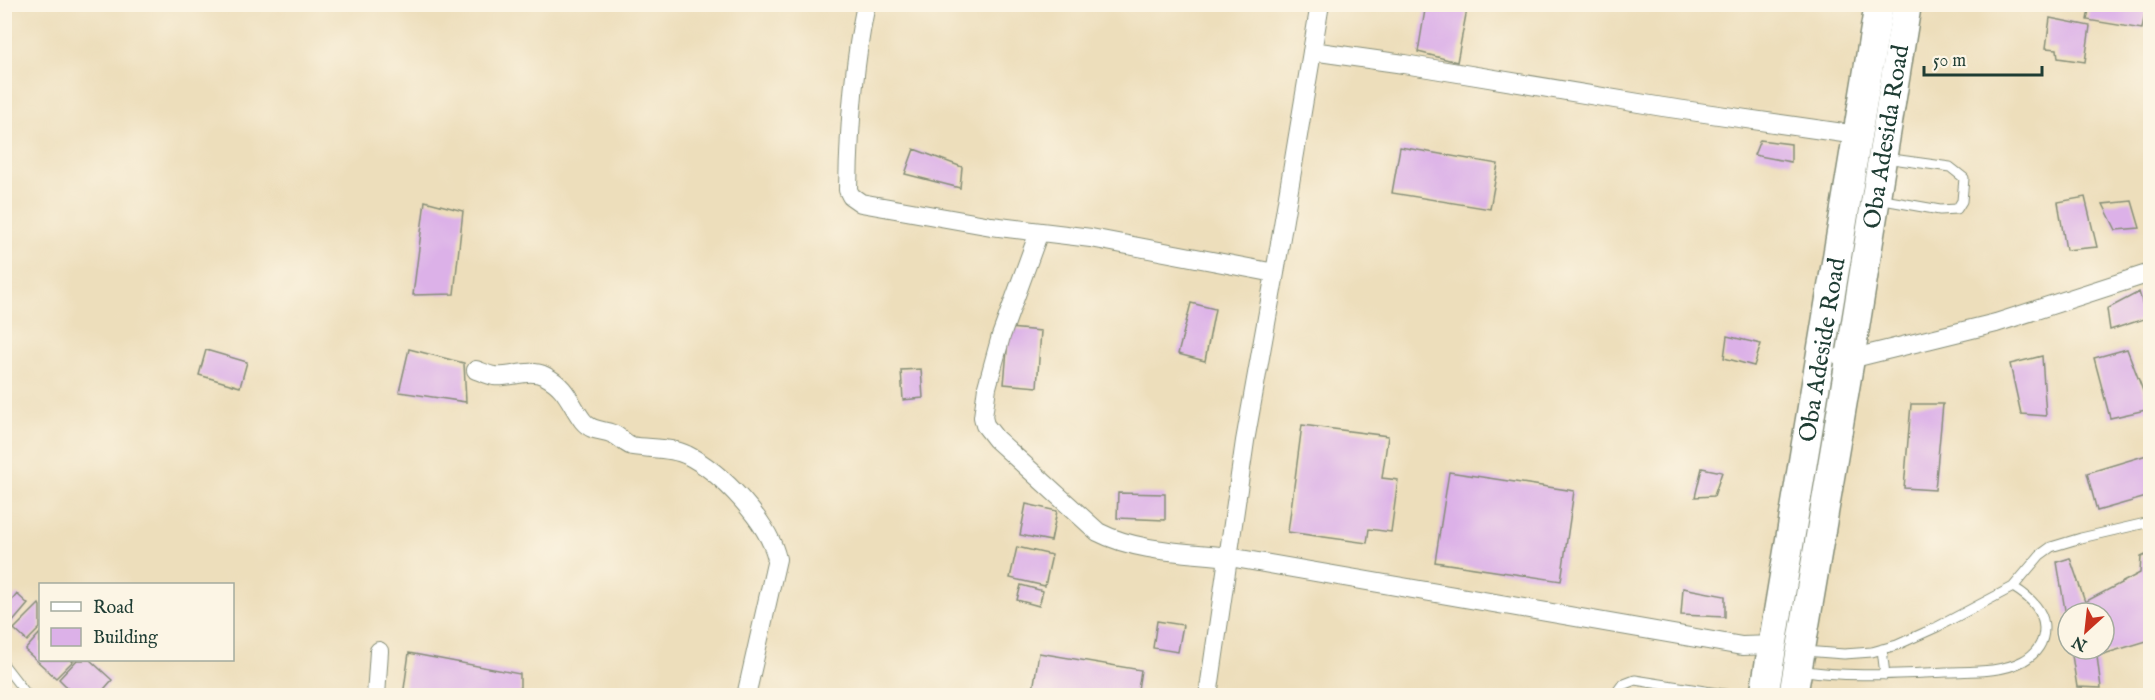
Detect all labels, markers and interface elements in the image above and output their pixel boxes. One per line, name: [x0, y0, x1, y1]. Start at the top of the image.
scale bar: [1924, 39, 2042, 77]
street label: Oba Adesida Road: [1857, 42, 1917, 231]
text: 50 m: [1933, 50, 1966, 73]
street label: Oba Adeside Road: [1792, 255, 1854, 445]
legend: [39, 583, 234, 661]
text: Road: [93, 597, 134, 620]
north arrow: [2056, 601, 2116, 661]
text: Building: [93, 627, 158, 650]
text: N: [2069, 630, 2092, 655]

